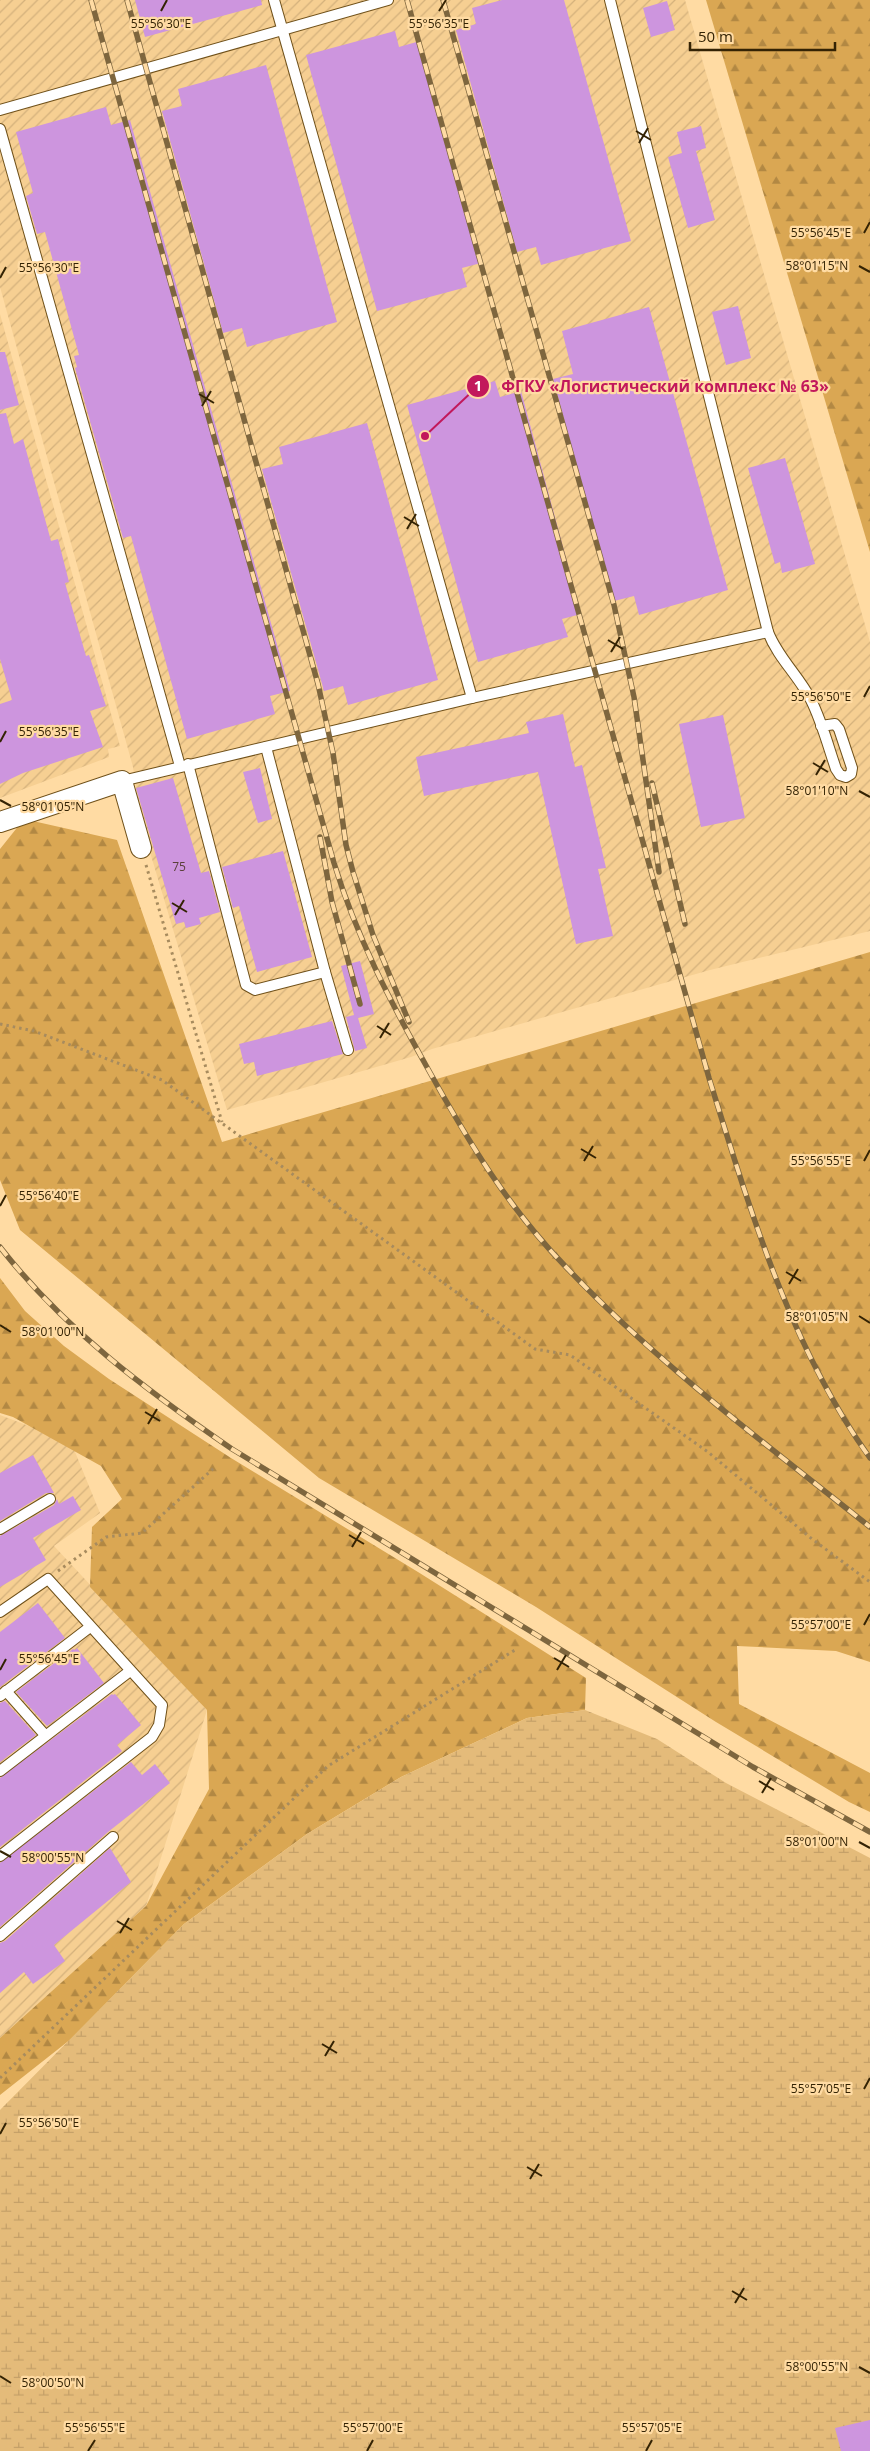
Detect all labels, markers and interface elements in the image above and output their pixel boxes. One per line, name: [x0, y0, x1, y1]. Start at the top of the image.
text: 55°56'30"E: [131, 15, 191, 32]
text: 55°56'35"E: [409, 15, 469, 32]
scale bar: [690, 20, 835, 52]
text: 50 m: [698, 26, 733, 46]
text: 55°56'45"E: [791, 224, 851, 241]
text: 58°01'15"N: [786, 257, 848, 274]
text: 55°56'30"E: [19, 259, 79, 276]
callout: ФГКУ «Логистический комплекс № 63»: [466, 371, 839, 402]
text: 1: [474, 375, 482, 395]
text: ФГКУ «Логистический комплекс № 63»: [501, 375, 829, 397]
text: 55°56'50"E: [791, 688, 851, 705]
text: 55°56'35"E: [19, 723, 79, 740]
text: 58°01'10"N: [786, 782, 848, 799]
text: 58°01'05"N: [22, 798, 84, 815]
house number: 75: [172, 858, 186, 875]
text: 55°56'55"E: [791, 1152, 851, 1169]
text: 55°56'40"E: [19, 1187, 79, 1204]
text: 58°01'05"N: [786, 1308, 848, 1325]
text: 58°01'00"N: [22, 1323, 84, 1340]
text: 55°57'00"E: [791, 1616, 851, 1633]
text: 55°56'45"E: [19, 1650, 79, 1667]
text: 58°01'00"N: [786, 1833, 848, 1850]
text: 58°00'55"N: [22, 1849, 84, 1866]
text: 55°57'05"E: [791, 2080, 851, 2097]
text: 55°56'50"E: [19, 2114, 79, 2131]
text: 58°00'55"N: [786, 2358, 848, 2375]
text: 58°00'50"N: [22, 2374, 84, 2391]
text: 55°56'55"E: [65, 2419, 125, 2436]
text: 55°57'00"E: [343, 2419, 403, 2436]
text: 55°57'05"E: [622, 2419, 682, 2436]

